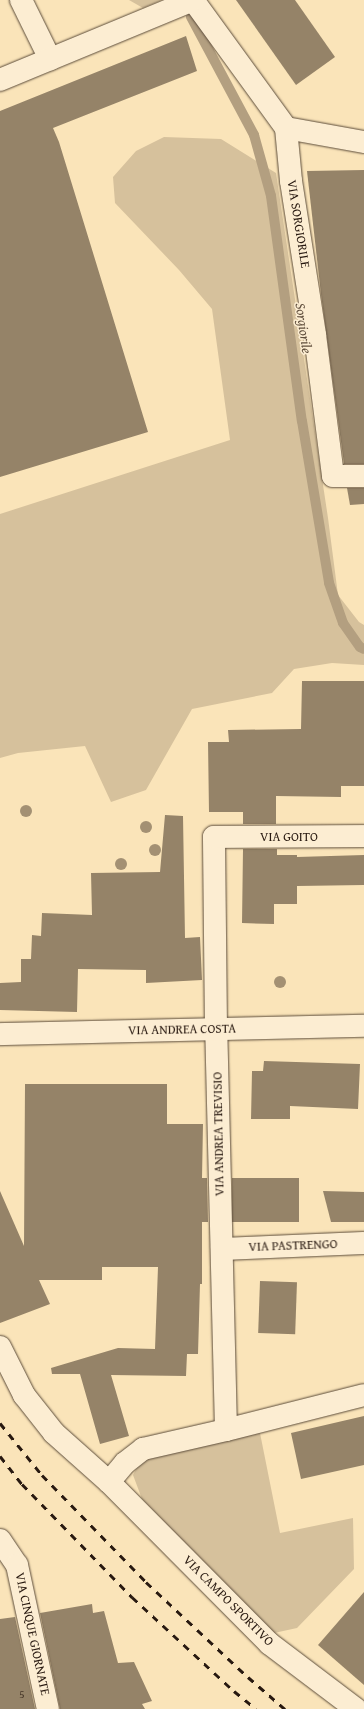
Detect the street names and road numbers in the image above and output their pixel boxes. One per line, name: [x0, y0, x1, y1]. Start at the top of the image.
street label: VIA SORGIORILE: [283, 179, 313, 269]
street label: VIA GOITO: [260, 829, 318, 845]
street label: VIA ANDREA COSTA: [128, 1021, 236, 1039]
street label: VIA ANDREA TREVISIO: [210, 1072, 228, 1196]
street label: VIA PASTRENGO: [248, 1237, 338, 1255]
street label: VIA CAMPO SPORTIVO: [179, 1552, 277, 1650]
street label: VIA CINQUE GIORNATE: [11, 1571, 53, 1697]

